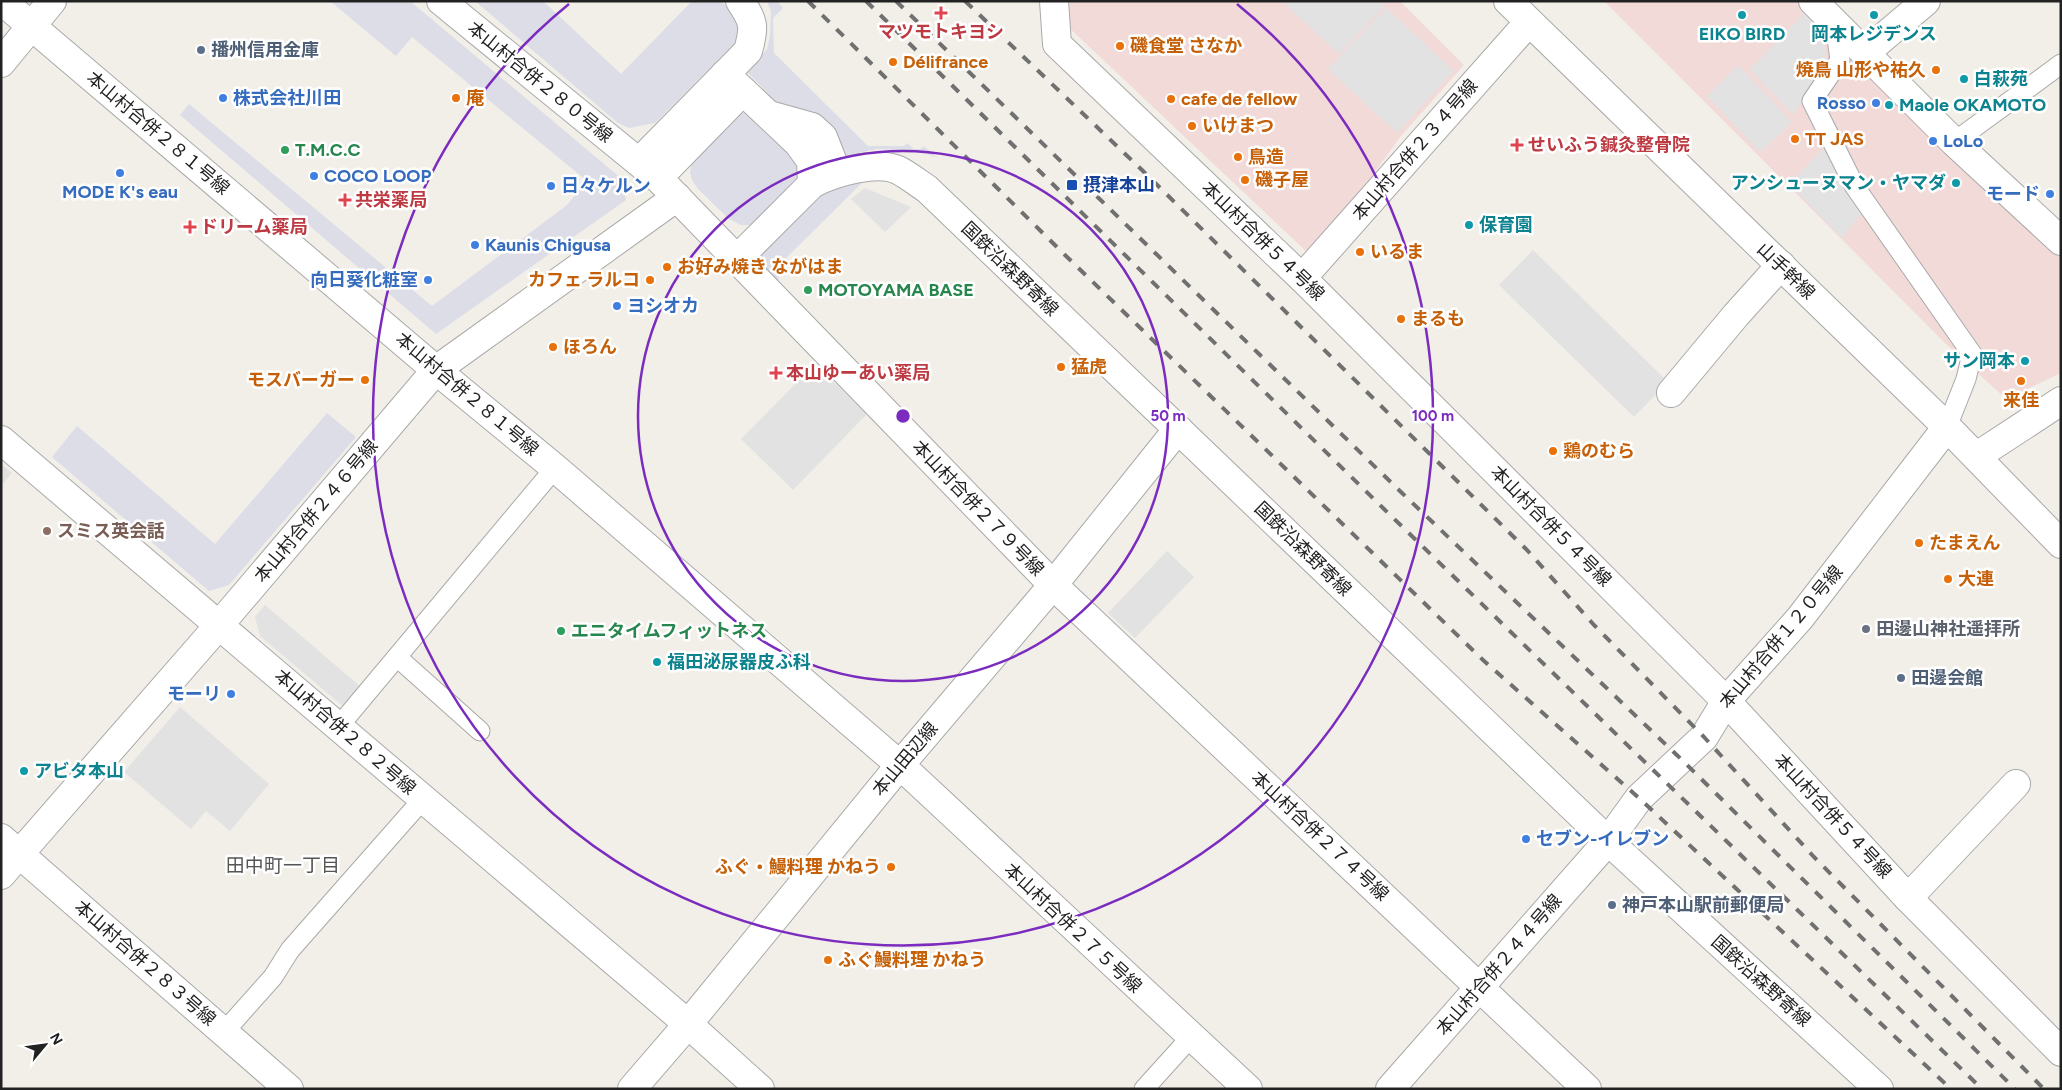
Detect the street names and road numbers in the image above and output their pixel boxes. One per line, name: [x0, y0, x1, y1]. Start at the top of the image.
street label: 本山村合併２８０号線: [463, 17, 617, 147]
street label: 本山村合併２８１号線: [82, 67, 234, 199]
street label: 本山村合併２３４号線: [1348, 75, 1482, 225]
street label: 本山村合併５４号線: [1197, 177, 1329, 305]
street label: 国鉄沿森野寄線: [957, 217, 1063, 321]
street label: 山手幹線: [1752, 238, 1820, 304]
street label: 本山村合併２８１号線: [391, 328, 543, 460]
street label: 本山村合併２４６号線: [250, 435, 382, 587]
street label: 本山村合併２７９号線: [908, 436, 1048, 580]
street label: 本山村合併５４号線: [1486, 461, 1616, 591]
street label: 国鉄沿森野寄線: [1250, 497, 1356, 601]
street label: 本山村合併１２０号線: [1715, 561, 1847, 713]
street label: 本山村合併２８２号線: [270, 665, 420, 799]
street label: 本山田辺線: [868, 717, 942, 801]
street label: 本山村合併５４号線: [1770, 749, 1896, 883]
street label: 本山村合併２７４号線: [1247, 767, 1393, 905]
street label: 本山村合併２７５号線: [1000, 859, 1146, 997]
street label: 本山村合併２４４号線: [1432, 890, 1566, 1040]
street label: 本山村合併２８３号線: [70, 896, 220, 1030]
street label: 国鉄沿森野寄線: [1707, 931, 1815, 1031]

